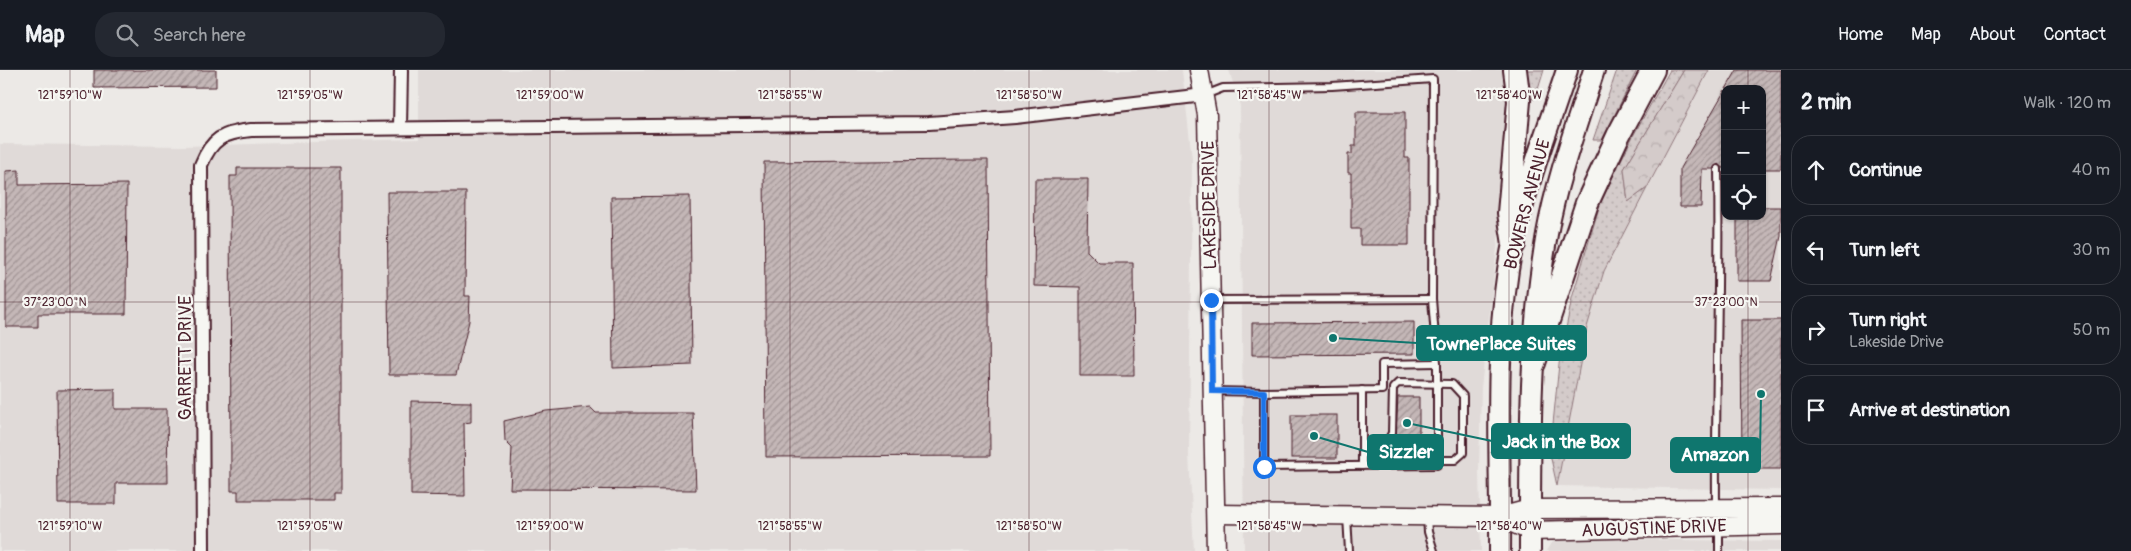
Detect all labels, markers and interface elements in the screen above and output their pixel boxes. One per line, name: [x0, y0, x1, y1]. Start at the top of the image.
search box: [95, 12, 445, 57]
text: Map: [25, 20, 65, 49]
icon: search: [113, 21, 141, 49]
text: Search here: [153, 23, 246, 47]
text: Home: [1838, 23, 1883, 46]
text: Map: [1911, 23, 1941, 46]
text: About: [1969, 23, 2015, 46]
text: Contact: [2043, 23, 2106, 46]
map controls: [1721, 85, 1766, 220]
button: +: [1721, 85, 1766, 130]
text: 121°59'10"W: [38, 88, 102, 103]
text: 121°59'05"W: [277, 88, 343, 103]
text: 121°59'00"W: [516, 88, 584, 103]
text: 121°58'55"W: [758, 88, 822, 103]
text: 121°58'50"W: [996, 88, 1062, 103]
text: 121°58'45"W: [1237, 88, 1301, 103]
text: 121°58'40"W: [1476, 88, 1542, 103]
text: 2 min: [1801, 89, 1851, 116]
text: Walk · 120 m: [2023, 93, 2111, 113]
button: −: [1721, 130, 1766, 175]
street label: BOWERS AVENUE: [1499, 136, 1556, 272]
street label: LAKESIDE DRIVE: [1197, 140, 1222, 270]
icon: ahead: [1802, 156, 1830, 184]
text: Continue: [1849, 158, 1922, 182]
text: 40 m: [2072, 160, 2110, 180]
button: locate: [1721, 175, 1766, 220]
icon: left: [1802, 236, 1830, 264]
text: Turn left: [1849, 238, 1919, 262]
text: 30 m: [2072, 240, 2110, 260]
route end: [1200, 289, 1223, 312]
text: 37°23'00"N: [23, 295, 87, 310]
text: 37°23'00"N: [1694, 295, 1758, 310]
street label: GARRETT DRIVE: [174, 296, 197, 420]
text: Turn right: [1849, 308, 1927, 332]
icon: right: [1802, 316, 1830, 344]
text: 50 m: [2073, 320, 2110, 340]
callout: TownePlace Suites: [1417, 326, 1586, 360]
text: TownePlace Suites: [1425, 332, 1576, 356]
text: Lakeside Drive: [1849, 332, 1944, 352]
icon: arrive: [1802, 396, 1830, 424]
text: Arrive at destination: [1849, 398, 2010, 422]
callout: Jack in the Box: [1492, 424, 1630, 458]
text: Jack in the Box: [1502, 430, 1620, 454]
callout: Sizzler: [1368, 435, 1443, 469]
callout: Amazon: [1671, 438, 1760, 472]
text: Sizzler: [1379, 440, 1434, 464]
text: Amazon: [1681, 443, 1749, 467]
route start: [1253, 456, 1276, 479]
street label: AUGUSTINE DRIVE: [1581, 514, 1727, 543]
text: 121°59'10"W: [38, 519, 102, 534]
text: 121°59'05"W: [277, 519, 343, 534]
text: 121°59'00"W: [516, 519, 584, 534]
text: 121°58'55"W: [758, 519, 822, 534]
text: 121°58'50"W: [996, 519, 1062, 534]
text: 121°58'45"W: [1237, 519, 1301, 534]
text: 121°58'40"W: [1476, 519, 1542, 534]

